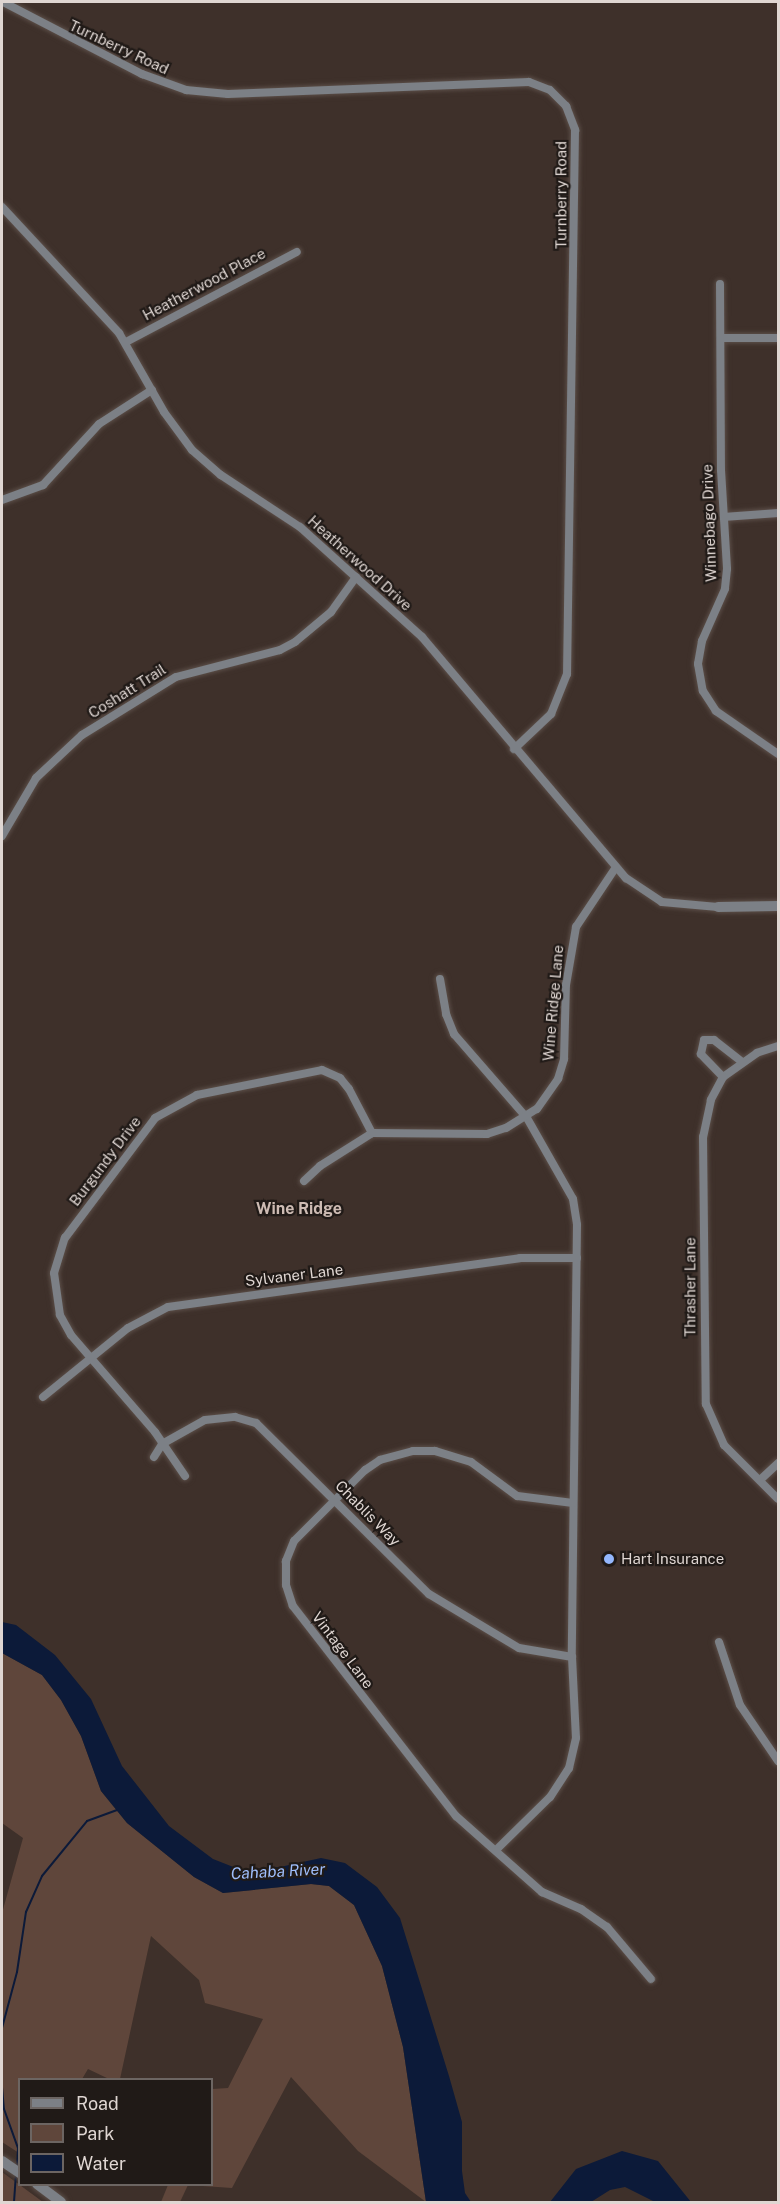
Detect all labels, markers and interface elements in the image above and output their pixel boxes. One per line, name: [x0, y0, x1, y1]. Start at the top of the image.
street label: Turnberry Road: [66, 16, 172, 78]
street label: Turnberry Road: [552, 141, 570, 249]
street label: Heatherwood Place: [139, 244, 269, 324]
street label: Winnebago Drive: [698, 464, 720, 582]
street label: Heatherwood Drive: [304, 512, 416, 614]
street label: Coshatt Trail: [85, 660, 169, 722]
street label: Wine Ridge Lane: [539, 944, 567, 1062]
street label: Burgundy Drive: [65, 1113, 145, 1209]
district label: Wine Ridge: [256, 1199, 342, 1219]
street label: Thrasher Lane: [681, 1237, 699, 1337]
street label: Sylvaner Lane: [244, 1260, 344, 1290]
street label: Chablis Way: [331, 1476, 405, 1550]
place label: Hart Insurance: [621, 1550, 724, 1568]
marker: Hart Insurance: [602, 1552, 616, 1566]
street label: Vintage Lane: [308, 1608, 378, 1692]
water label: Cahaba River: [230, 1860, 326, 1884]
legend: [18, 2078, 213, 2186]
text: Road: [76, 2093, 119, 2114]
text: Park: [76, 2123, 114, 2144]
text: Water: [76, 2153, 126, 2174]

